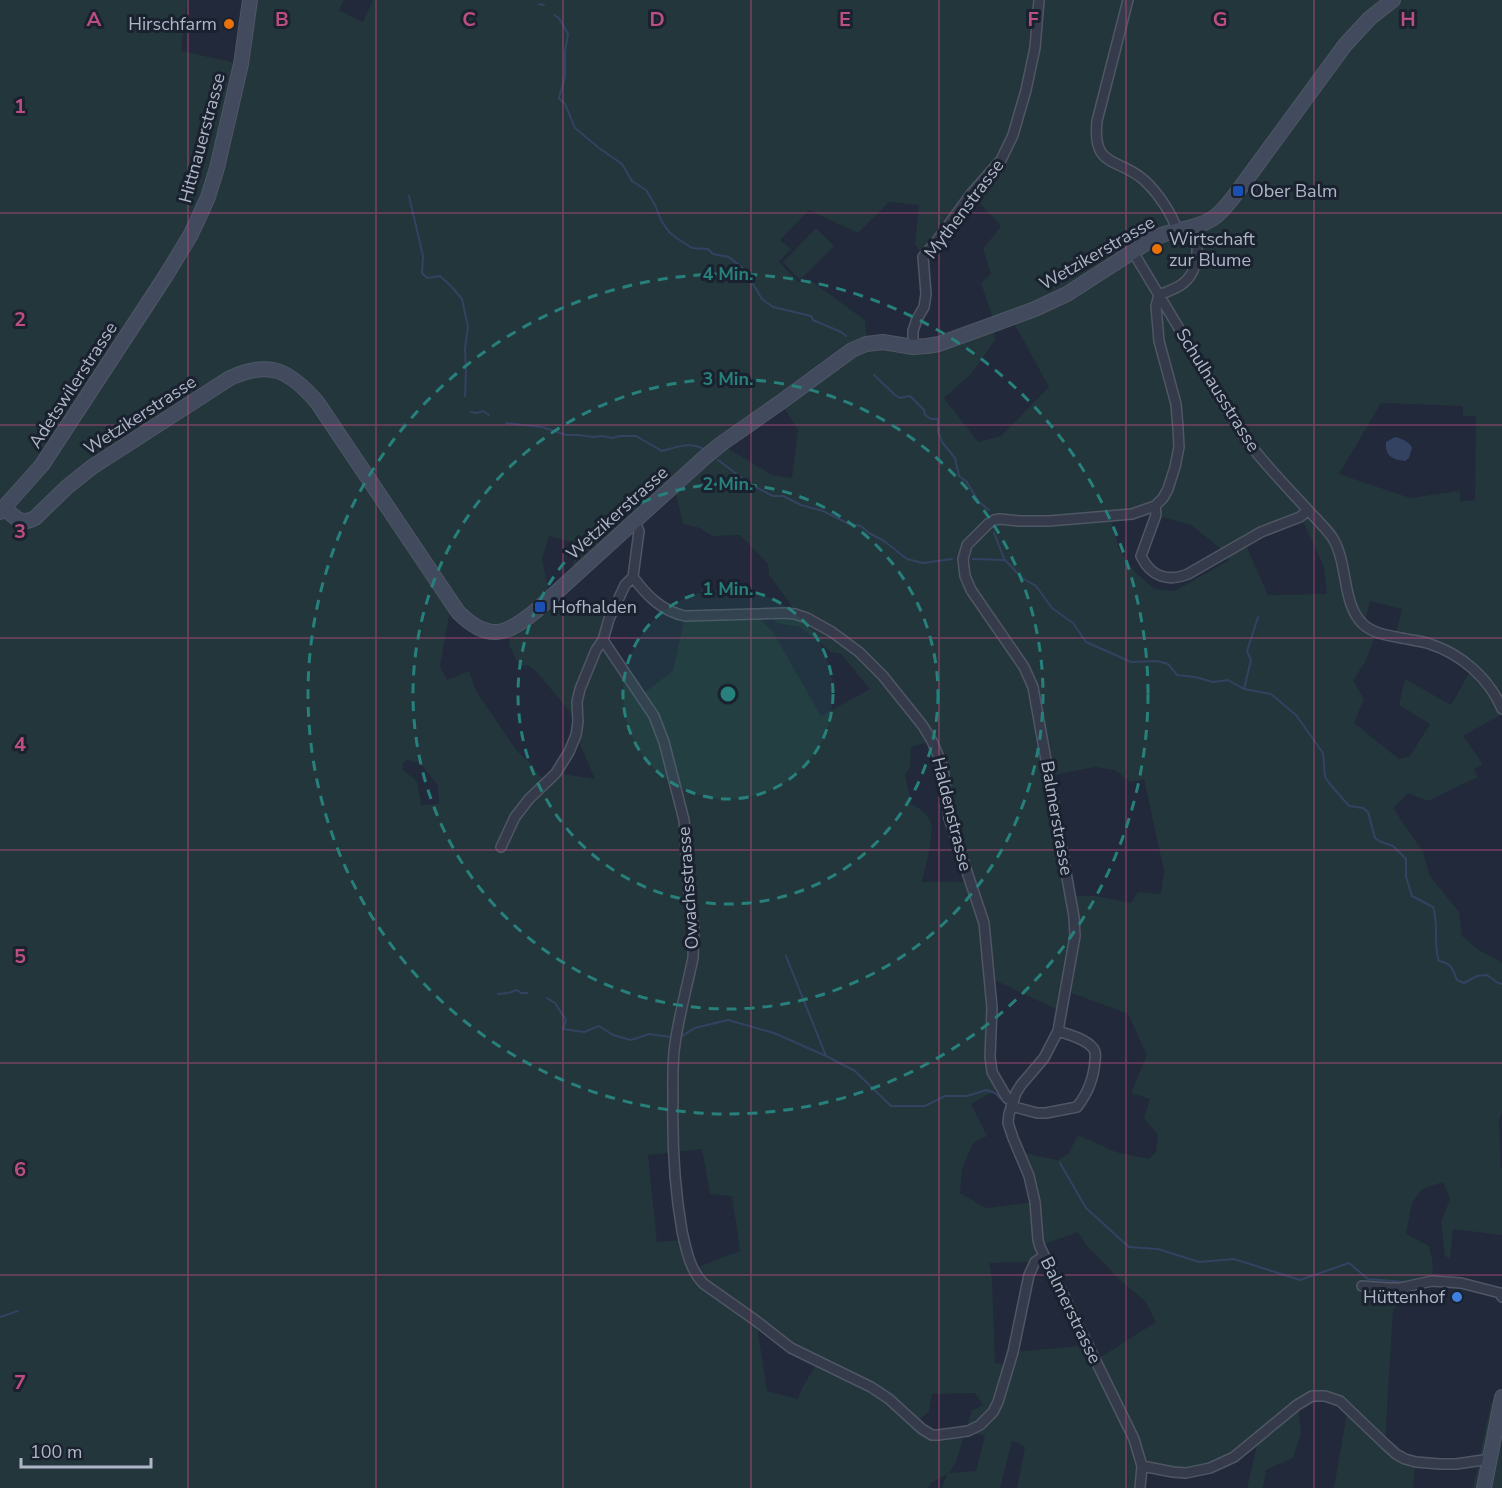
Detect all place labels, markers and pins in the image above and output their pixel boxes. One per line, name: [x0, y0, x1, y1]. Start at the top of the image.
place label: Hirschfarm: [128, 12, 217, 36]
marker: Hirschfarm: [222, 17, 236, 31]
place label: Ober Balm: [1250, 179, 1337, 203]
marker: Ober Balm: [1231, 184, 1245, 198]
place label: Wirtschaft zur Blume: [1169, 227, 1256, 272]
marker: Wirtschaft zur Blume: [1150, 242, 1164, 256]
place label: Hofhalden: [552, 595, 637, 619]
marker: Hofhalden: [533, 600, 547, 614]
centre of rings: [718, 684, 738, 704]
place label: Hüttenhof: [1363, 1285, 1446, 1309]
marker: Hüttenhof: [1450, 1290, 1464, 1304]

